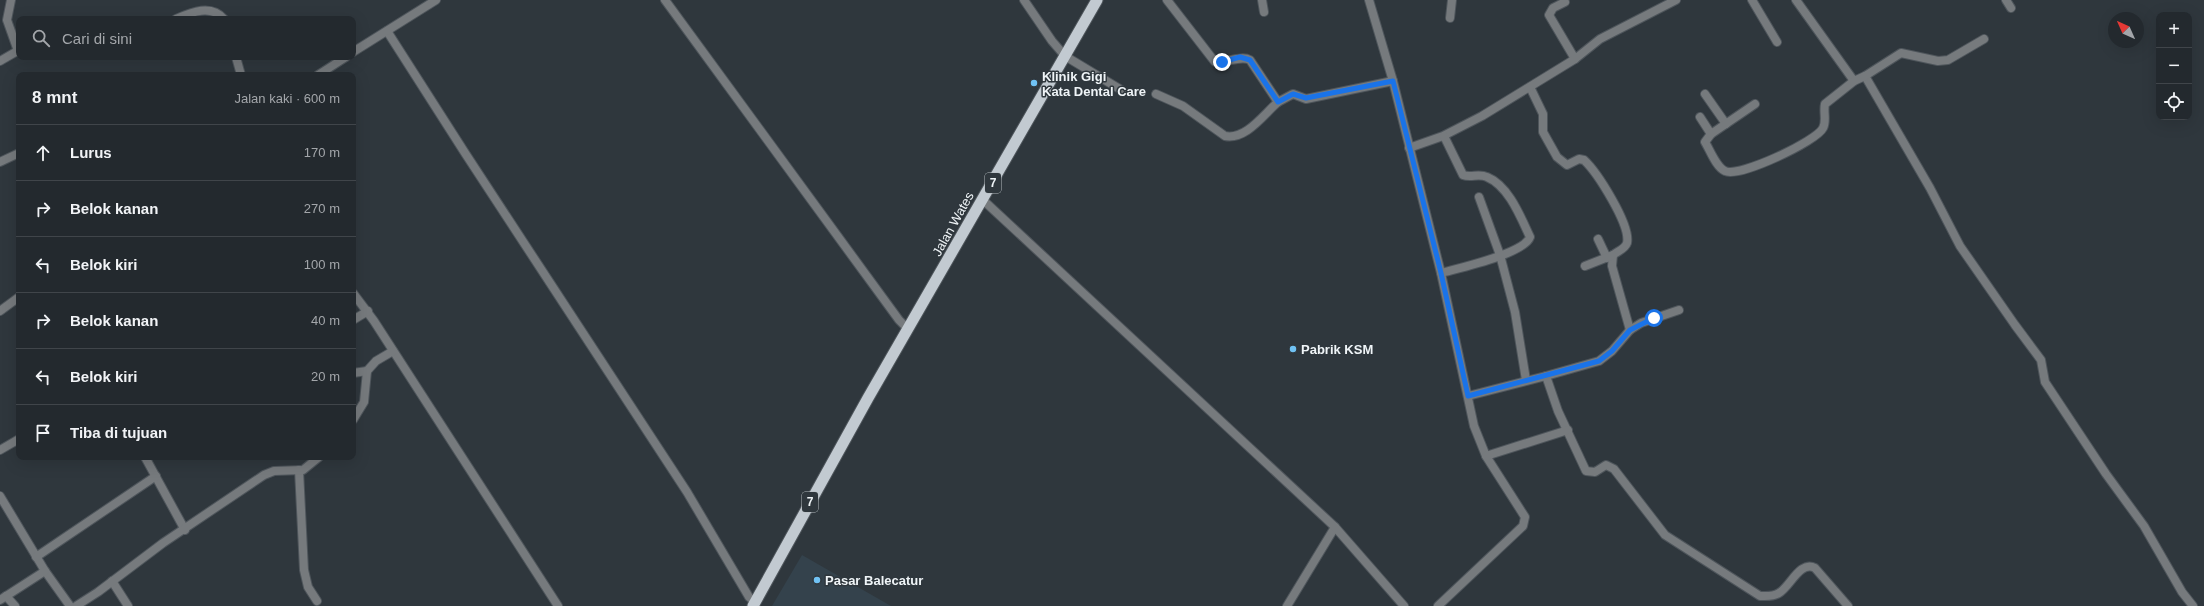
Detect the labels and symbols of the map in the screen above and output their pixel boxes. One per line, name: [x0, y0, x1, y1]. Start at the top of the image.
north arrow: [2108, 12, 2144, 48]
route end: [1213, 53, 1231, 71]
place label: Klinik Gigi Kata Dental Care: [1042, 69, 1146, 99]
marker: Klinik Gigi Kata Dental Care: [1029, 78, 1039, 88]
road number: 7: [985, 173, 1001, 193]
street label: Jalan Wates: [929, 189, 977, 259]
route start: [1645, 309, 1663, 327]
place label: Pabrik KSM: [1301, 342, 1373, 357]
marker: Pabrik KSM: [1288, 344, 1298, 354]
road number: 7: [802, 492, 818, 512]
place label: Pasar Balecatur: [825, 573, 923, 588]
marker: Pasar Balecatur: [812, 575, 822, 585]

